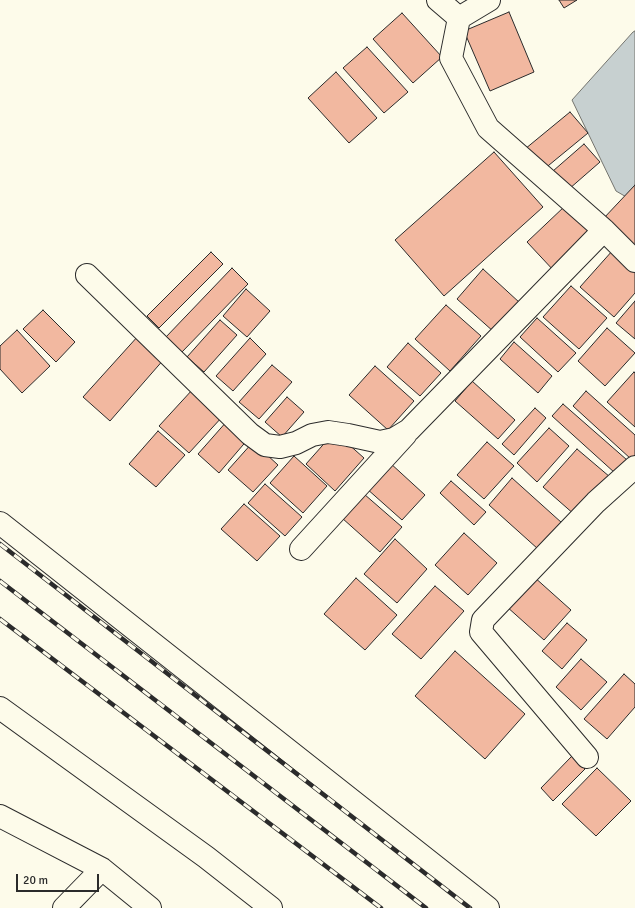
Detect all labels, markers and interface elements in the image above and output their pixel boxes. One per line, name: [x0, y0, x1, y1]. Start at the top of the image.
scale bar: [18, 866, 101, 892]
text: 20 m: [23, 873, 48, 888]

